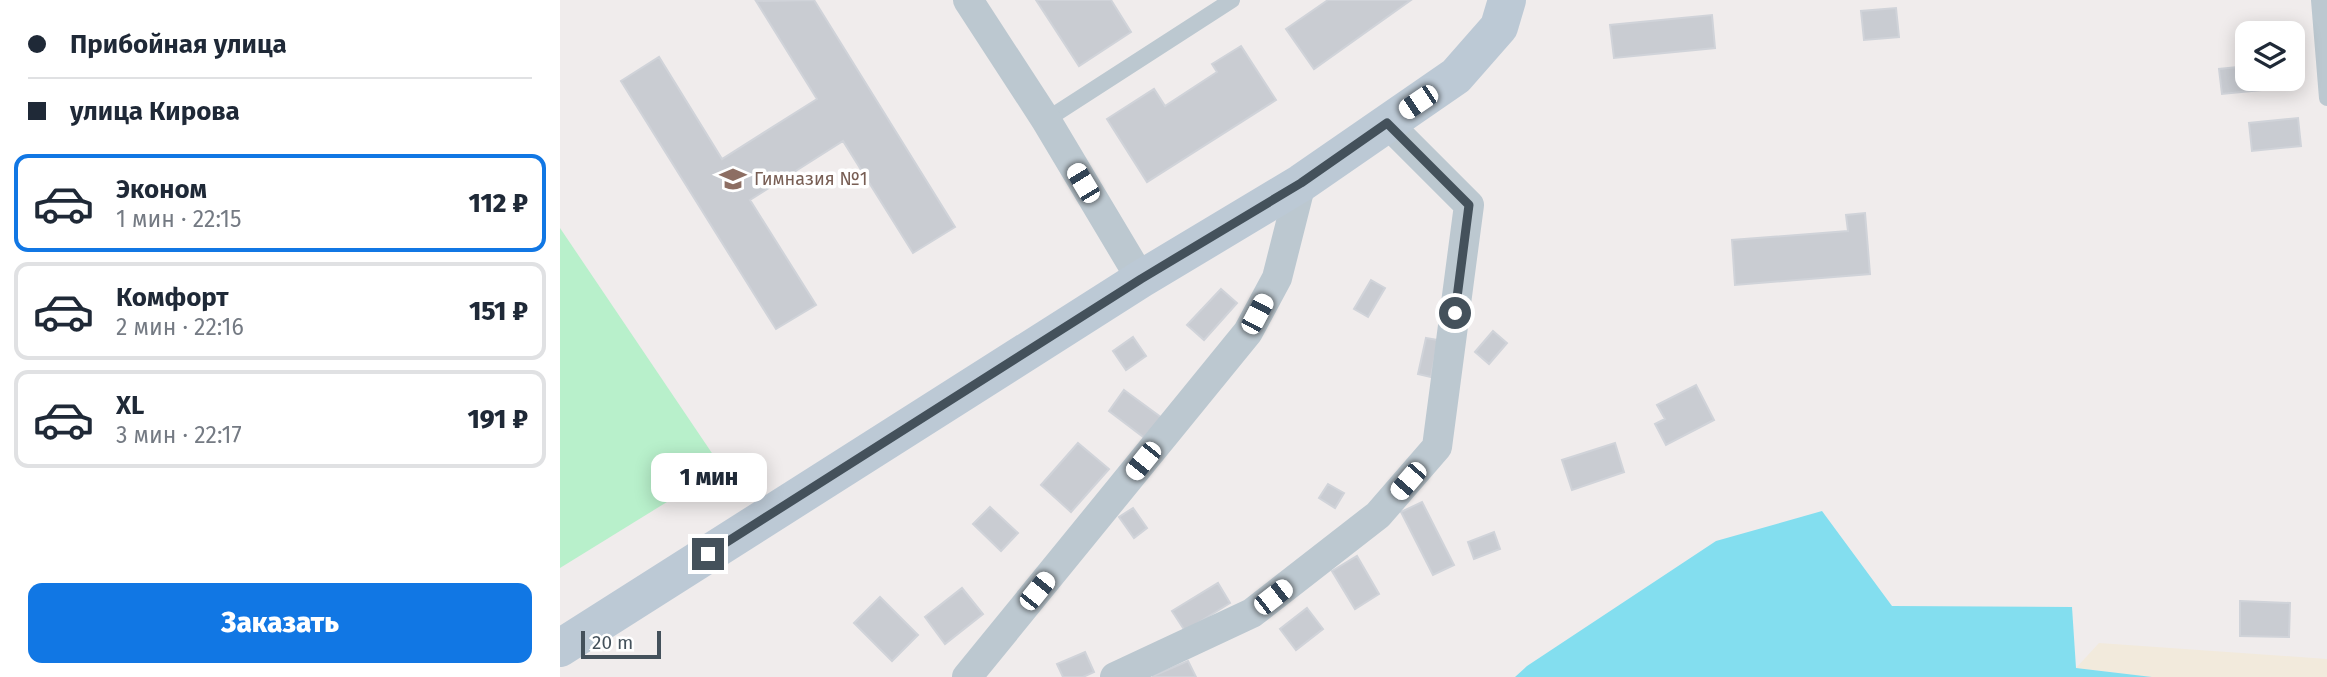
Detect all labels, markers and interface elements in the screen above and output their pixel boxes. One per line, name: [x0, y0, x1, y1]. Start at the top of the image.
map controls: [2235, 21, 2305, 91]
button: layers: [2235, 21, 2305, 91]
text: Прибойная улица: [70, 29, 287, 60]
car: [1395, 82, 1442, 122]
text: улица Кирова: [70, 96, 240, 127]
car: [1064, 160, 1103, 206]
school or university icon: Гимназия №1: [718, 164, 748, 194]
place label: Гимназия №1: [754, 168, 868, 190]
icon: car: [32, 172, 95, 235]
text: Эконом: [116, 174, 207, 205]
text: 112 ₽: [469, 188, 528, 219]
text: 1 мин · 22:15: [116, 205, 242, 233]
icon: car: [32, 280, 95, 343]
text: Комфорт: [116, 282, 229, 313]
car: [1238, 291, 1277, 337]
text: 151 ₽: [469, 296, 528, 327]
route start: [1439, 297, 1471, 329]
text: 2 мин · 22:16: [116, 313, 244, 341]
icon: car: [32, 388, 95, 451]
text: XL: [116, 390, 144, 421]
text: 191 ₽: [467, 404, 528, 435]
text: 3 мин · 22:17: [116, 421, 242, 449]
car: [1122, 438, 1165, 484]
callout: 1 мин: [650, 452, 766, 502]
car: [1387, 458, 1430, 504]
text: 1 мин: [680, 463, 738, 491]
route end: [692, 538, 724, 570]
car: [1016, 568, 1059, 614]
car: [1250, 576, 1297, 618]
button: Заказать: [28, 583, 532, 663]
scale bar: [581, 628, 662, 660]
text: 20 m: [592, 631, 633, 654]

